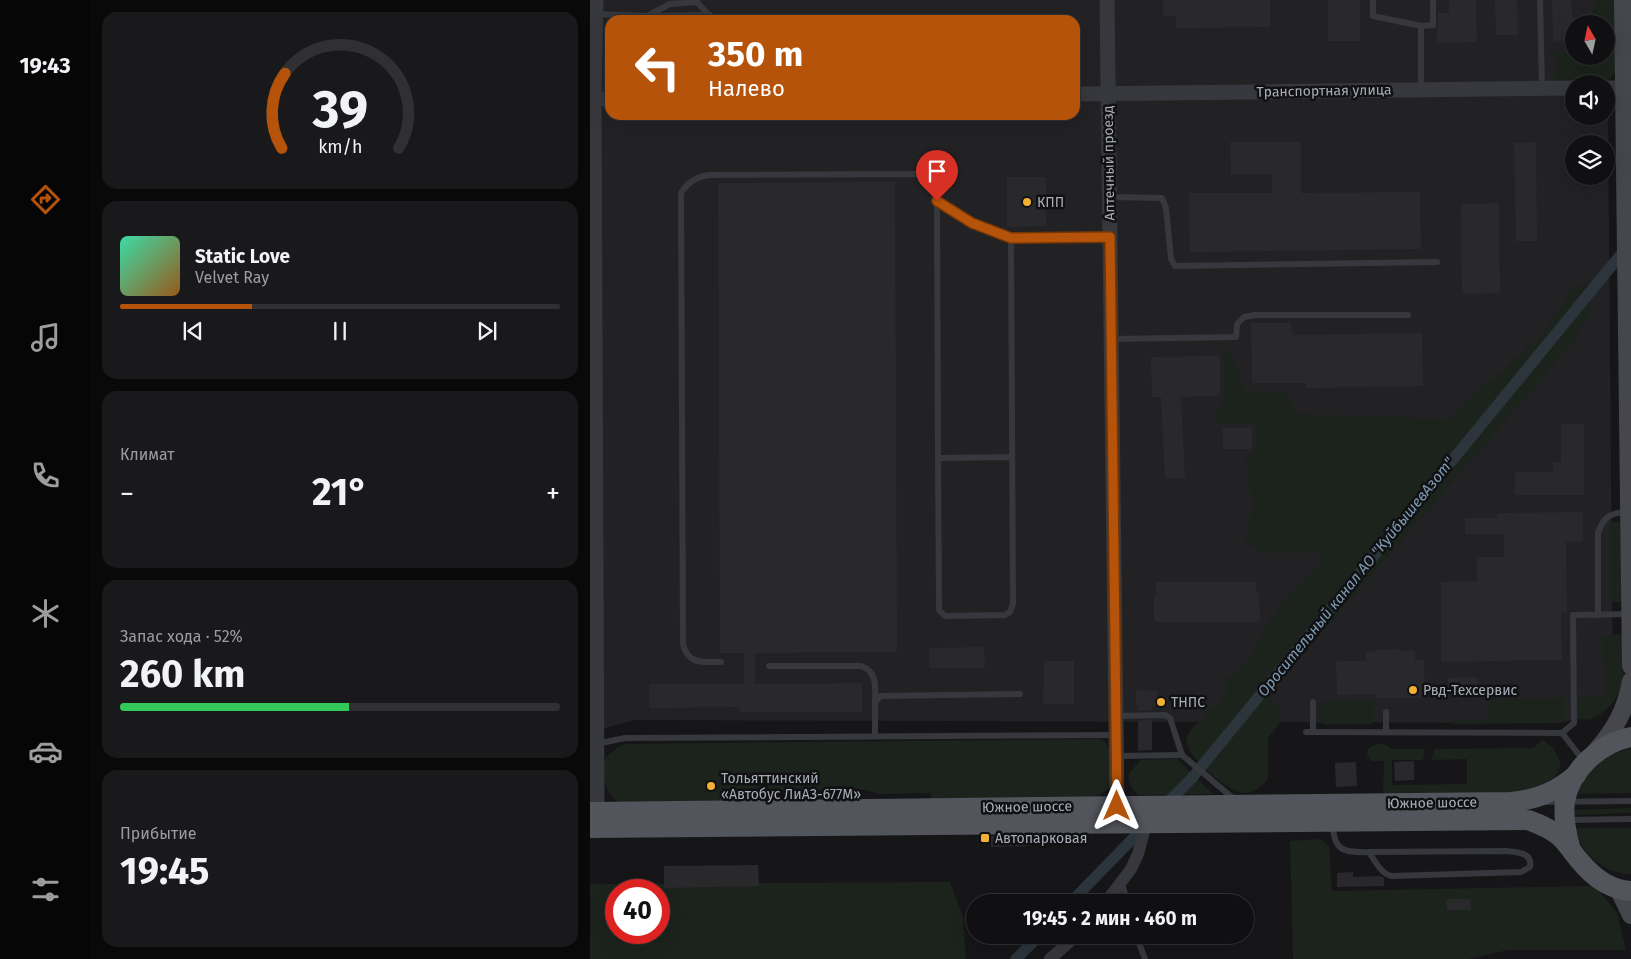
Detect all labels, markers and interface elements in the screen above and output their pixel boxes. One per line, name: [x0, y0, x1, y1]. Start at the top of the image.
north arrow: [1565, 15, 1615, 65]
map controls: [1565, 15, 1615, 185]
text: 350 m: [708, 33, 803, 75]
icon: left: [625, 35, 690, 100]
text: 19:43: [19, 52, 71, 79]
text: Налево: [708, 75, 785, 102]
button: sound: [1565, 75, 1615, 125]
text: 39: [311, 78, 368, 141]
street label: Транспортная улица: [1256, 81, 1392, 101]
street label: Аптечный проезд: [1099, 105, 1119, 221]
button: layers: [1565, 135, 1615, 185]
text: km/h: [318, 136, 362, 158]
pin: [916, 150, 958, 201]
icon: arrive: [923, 157, 951, 185]
icon: directions: [28, 182, 63, 217]
place label: КПП: [1037, 194, 1064, 211]
marker: КПП: [1021, 196, 1033, 208]
text: Static Love: [195, 245, 290, 268]
text: Velvet Ray: [195, 268, 269, 287]
icon: previous: [179, 317, 207, 345]
icon: pause: [326, 317, 354, 345]
icon: next: [473, 317, 501, 345]
icon: music: [28, 320, 63, 355]
text: Климат: [120, 445, 175, 464]
water label: Оросительный канал АО "КуйбышевАзот": [1254, 454, 1458, 700]
icon: phone: [28, 458, 63, 493]
text: 21°: [312, 469, 368, 515]
text: −: [120, 477, 134, 510]
text: +: [546, 477, 560, 510]
icon: climate: [28, 596, 63, 631]
text: Запас хода · 52%: [120, 627, 243, 646]
text: 260 km: [120, 651, 245, 697]
place label: Рвд-Техсервис: [1423, 682, 1518, 699]
marker: Рвд-Техсервис: [1407, 684, 1419, 696]
place label: ТНПС: [1171, 694, 1205, 711]
marker: ТНПС: [1155, 696, 1167, 708]
icon: car: [28, 734, 63, 769]
place label: Тольяттинский «Автобус ЛиАЗ-677М»: [721, 770, 861, 803]
position arrow: [1090, 779, 1142, 831]
marker: Тольяттинский «Автобус ЛиАЗ-677М»: [705, 780, 717, 792]
street label: Южное шоссе: [1387, 794, 1477, 812]
street label: Южное шоссе: [982, 798, 1072, 816]
text: Прибытие: [120, 824, 196, 843]
place label: Автопарковая: [995, 830, 1087, 847]
marker: Автопарковая: [979, 832, 991, 844]
text: 19:45: [120, 848, 209, 894]
icon: filters: [28, 872, 63, 907]
speed limit sign: 40: [605, 879, 670, 944]
text: 19:45 · 2 мин · 460 m: [1023, 907, 1197, 930]

